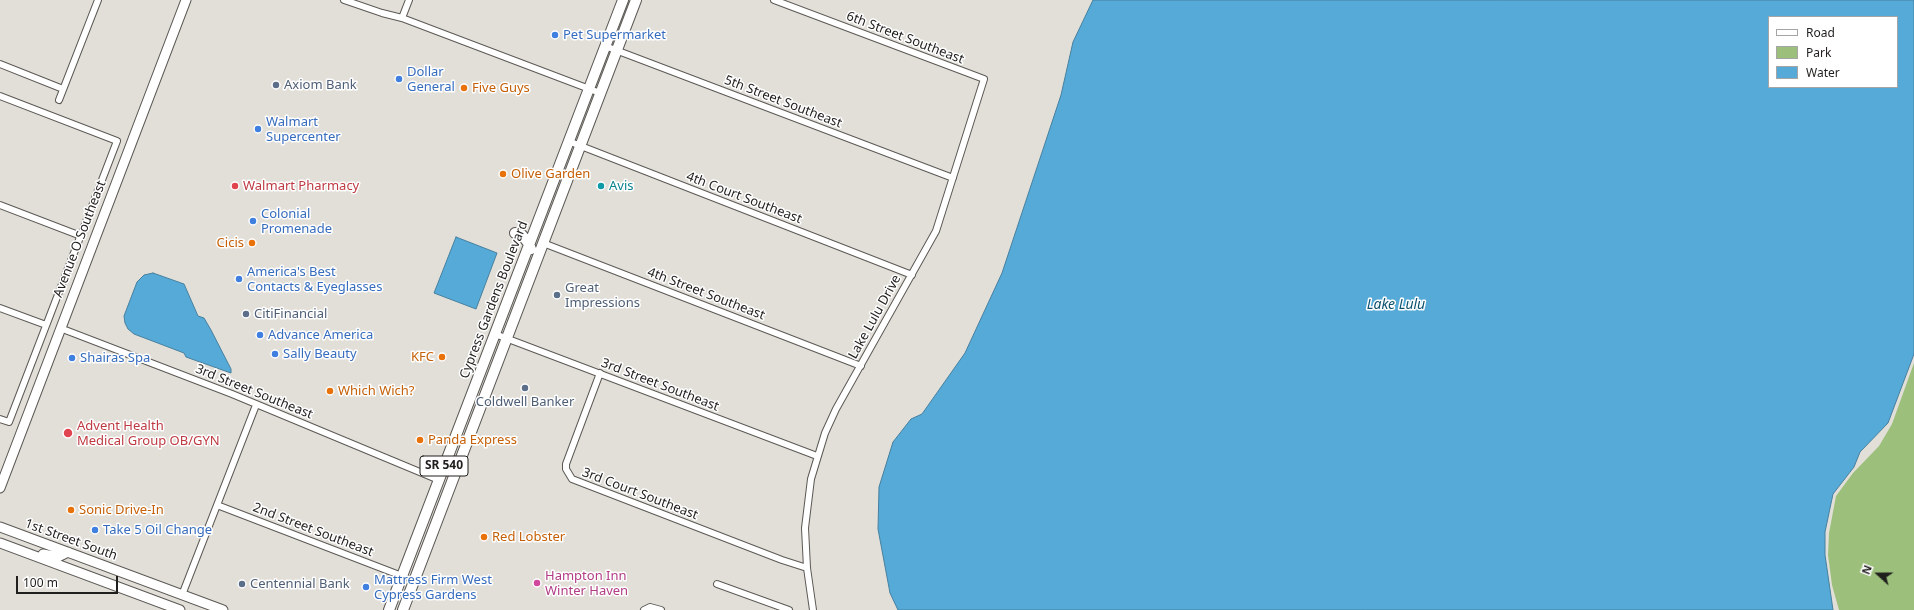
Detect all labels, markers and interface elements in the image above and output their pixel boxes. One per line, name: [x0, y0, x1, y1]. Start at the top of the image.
street label: 6th Street Southeast: [844, 8, 966, 68]
legend: [1768, 16, 1898, 88]
text: Road: [1806, 24, 1835, 41]
place label: Pet Supermarket: [563, 27, 666, 43]
marker: Pet Supermarket: [550, 30, 560, 40]
text: Park: [1806, 44, 1831, 61]
place label: Dollar General: [407, 64, 455, 95]
text: Water: [1806, 64, 1840, 81]
street label: 5th Street Southeast: [722, 72, 844, 132]
marker: Dollar General: [394, 74, 404, 84]
place label: Axiom Bank: [284, 77, 357, 93]
marker: Axiom Bank: [271, 80, 281, 90]
place label: Five Guys: [472, 80, 530, 96]
marker: Five Guys: [459, 83, 469, 93]
place label: Walmart Supercenter: [266, 114, 341, 145]
marker: Walmart Supercenter: [253, 124, 263, 134]
place label: Olive Garden: [511, 166, 590, 182]
marker: Olive Garden: [498, 169, 508, 179]
street label: 4th Court Southeast: [684, 169, 804, 227]
street label: Avenue O Southeast: [51, 178, 109, 300]
place label: Walmart Pharmacy: [243, 178, 359, 194]
place label: Avis: [609, 178, 633, 194]
marker: Walmart Pharmacy: [230, 181, 240, 191]
marker: Avis: [596, 181, 606, 191]
place label: Colonial Promenade: [261, 206, 332, 237]
marker: Colonial Promenade: [248, 216, 258, 226]
street label: Cypress Gardens Boulevard: [457, 219, 531, 381]
place label: Cicis: [217, 235, 244, 251]
marker: Cicis: [247, 238, 257, 248]
place label: America's Best Contacts & Eyeglasses: [247, 264, 382, 295]
street label: 4th Street Southeast: [645, 264, 767, 324]
street label: Lake Lulu Drive: [846, 272, 904, 362]
marker: America's Best Contacts & Eyeglasses: [234, 274, 244, 284]
place label: Great Impressions: [565, 280, 640, 311]
marker: Great Impressions: [552, 290, 562, 300]
water label: Lake Lulu: [1367, 297, 1425, 313]
place label: CitiFinancial: [254, 306, 327, 322]
marker: CitiFinancial: [241, 309, 251, 319]
place label: Advance America: [268, 327, 373, 343]
marker: Advance America: [255, 330, 265, 340]
place label: Sally Beauty: [283, 346, 357, 362]
marker: Sally Beauty: [270, 349, 280, 359]
place label: KFC: [411, 349, 434, 365]
place label: Shairas Spa: [80, 350, 150, 366]
marker: KFC: [437, 352, 447, 362]
marker: Shairas Spa: [67, 353, 77, 363]
street label: 3rd Street Southeast: [599, 355, 721, 415]
street label: 3rd Street Southeast: [193, 361, 315, 423]
place label: Which Wich?: [338, 383, 414, 399]
marker: Coldwell Banker: [520, 383, 530, 393]
marker: Which Wich?: [325, 386, 335, 396]
place label: Coldwell Banker: [476, 394, 574, 410]
place label: Advent Health Medical Group OB/GYN: [77, 418, 220, 449]
marker: Advent Health Medical Group OB/GYN: [62, 427, 74, 439]
place label: Panda Express: [428, 432, 517, 448]
marker: Panda Express: [415, 435, 425, 445]
road number: SR 540: [420, 456, 468, 476]
street label: 3rd Court Southeast: [580, 465, 700, 523]
street label: 2nd Street Southeast: [251, 500, 375, 560]
place label: Sonic Drive-In: [79, 502, 164, 518]
marker: Sonic Drive-In: [66, 505, 76, 515]
street label: 1st Street South: [23, 516, 119, 564]
place label: Take 5 Oil Change: [103, 522, 212, 538]
marker: Take 5 Oil Change: [90, 525, 100, 535]
place label: Red Lobster: [492, 529, 565, 545]
marker: Red Lobster: [479, 532, 489, 542]
north arrow: [1858, 554, 1898, 594]
text: N: [1858, 563, 1875, 576]
scale bar: [18, 568, 120, 594]
place label: Hampton Inn Winter Haven: [545, 568, 628, 599]
place label: Mattress Firm West Cypress Gardens: [374, 572, 492, 603]
text: 100 m: [23, 574, 58, 591]
place label: Centennial Bank: [250, 576, 350, 592]
marker: Hampton Inn Winter Haven: [532, 578, 542, 588]
marker: Centennial Bank: [237, 579, 247, 589]
marker: Mattress Firm West Cypress Gardens: [361, 582, 371, 592]

